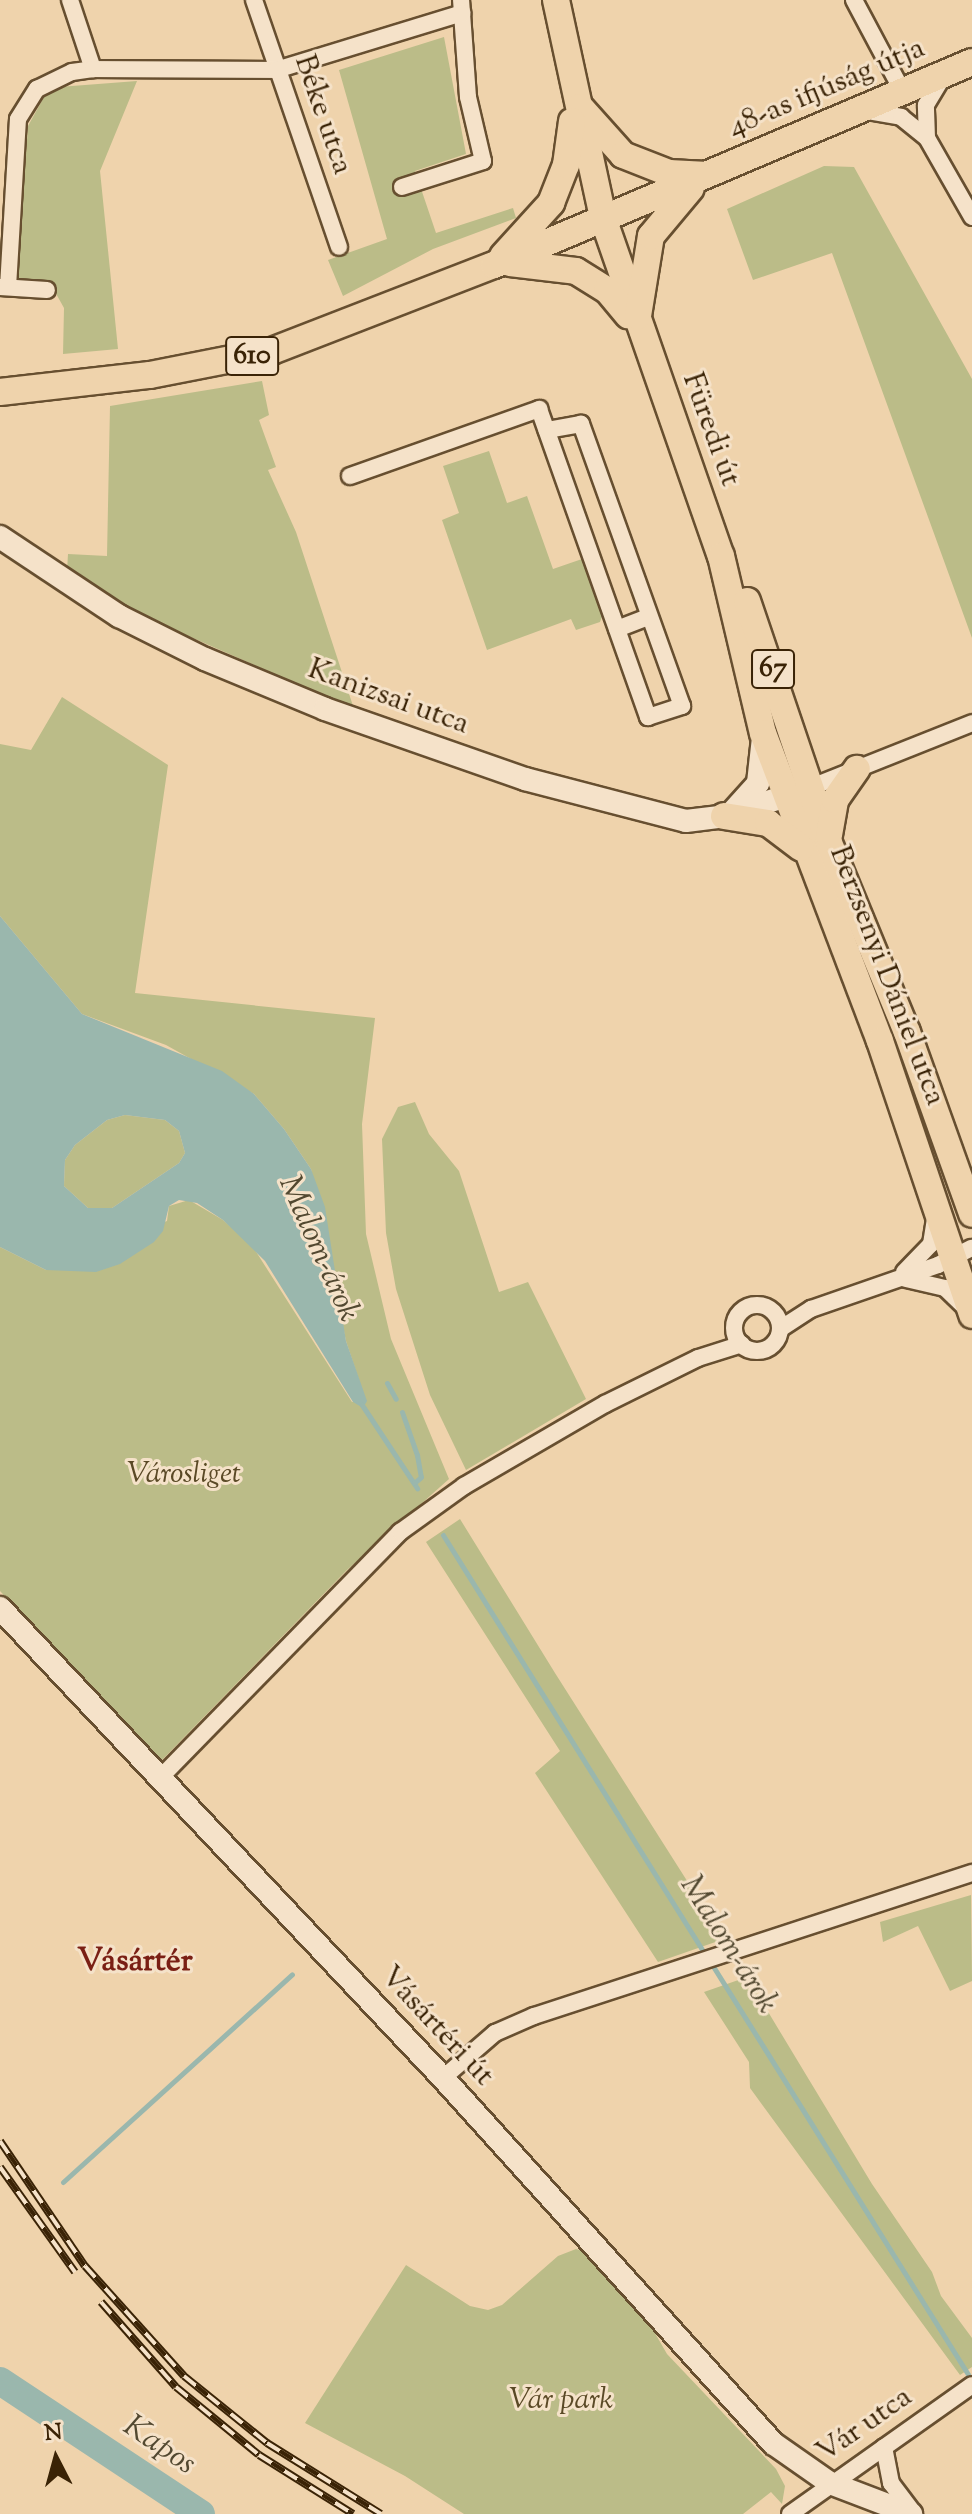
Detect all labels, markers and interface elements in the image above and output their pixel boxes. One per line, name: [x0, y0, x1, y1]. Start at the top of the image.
street label: 48-as ifjúság útja: [723, 31, 931, 147]
street label: Béke utca: [285, 51, 359, 179]
road number: 610: [224, 332, 280, 380]
street label: Füredi út: [673, 368, 747, 492]
road number: 67: [751, 645, 795, 693]
street label: Kanizsai utca: [303, 652, 473, 744]
street label: Berzsenyi Dániel utca: [820, 841, 952, 1111]
water label: Malom-árok: [269, 1170, 367, 1328]
park label: Városliget: [127, 1457, 241, 1493]
water label: Malom-árok: [671, 1869, 785, 2021]
district label: Vásártér: [77, 1943, 193, 1981]
street label: Vásártéri út: [371, 1960, 501, 2094]
street label: Vár utca: [810, 2380, 920, 2472]
park label: Vár park: [509, 2383, 613, 2419]
water label: Kapos: [115, 2408, 203, 2484]
text: N: [43, 2417, 64, 2451]
north arrow: [16, 2418, 96, 2498]

